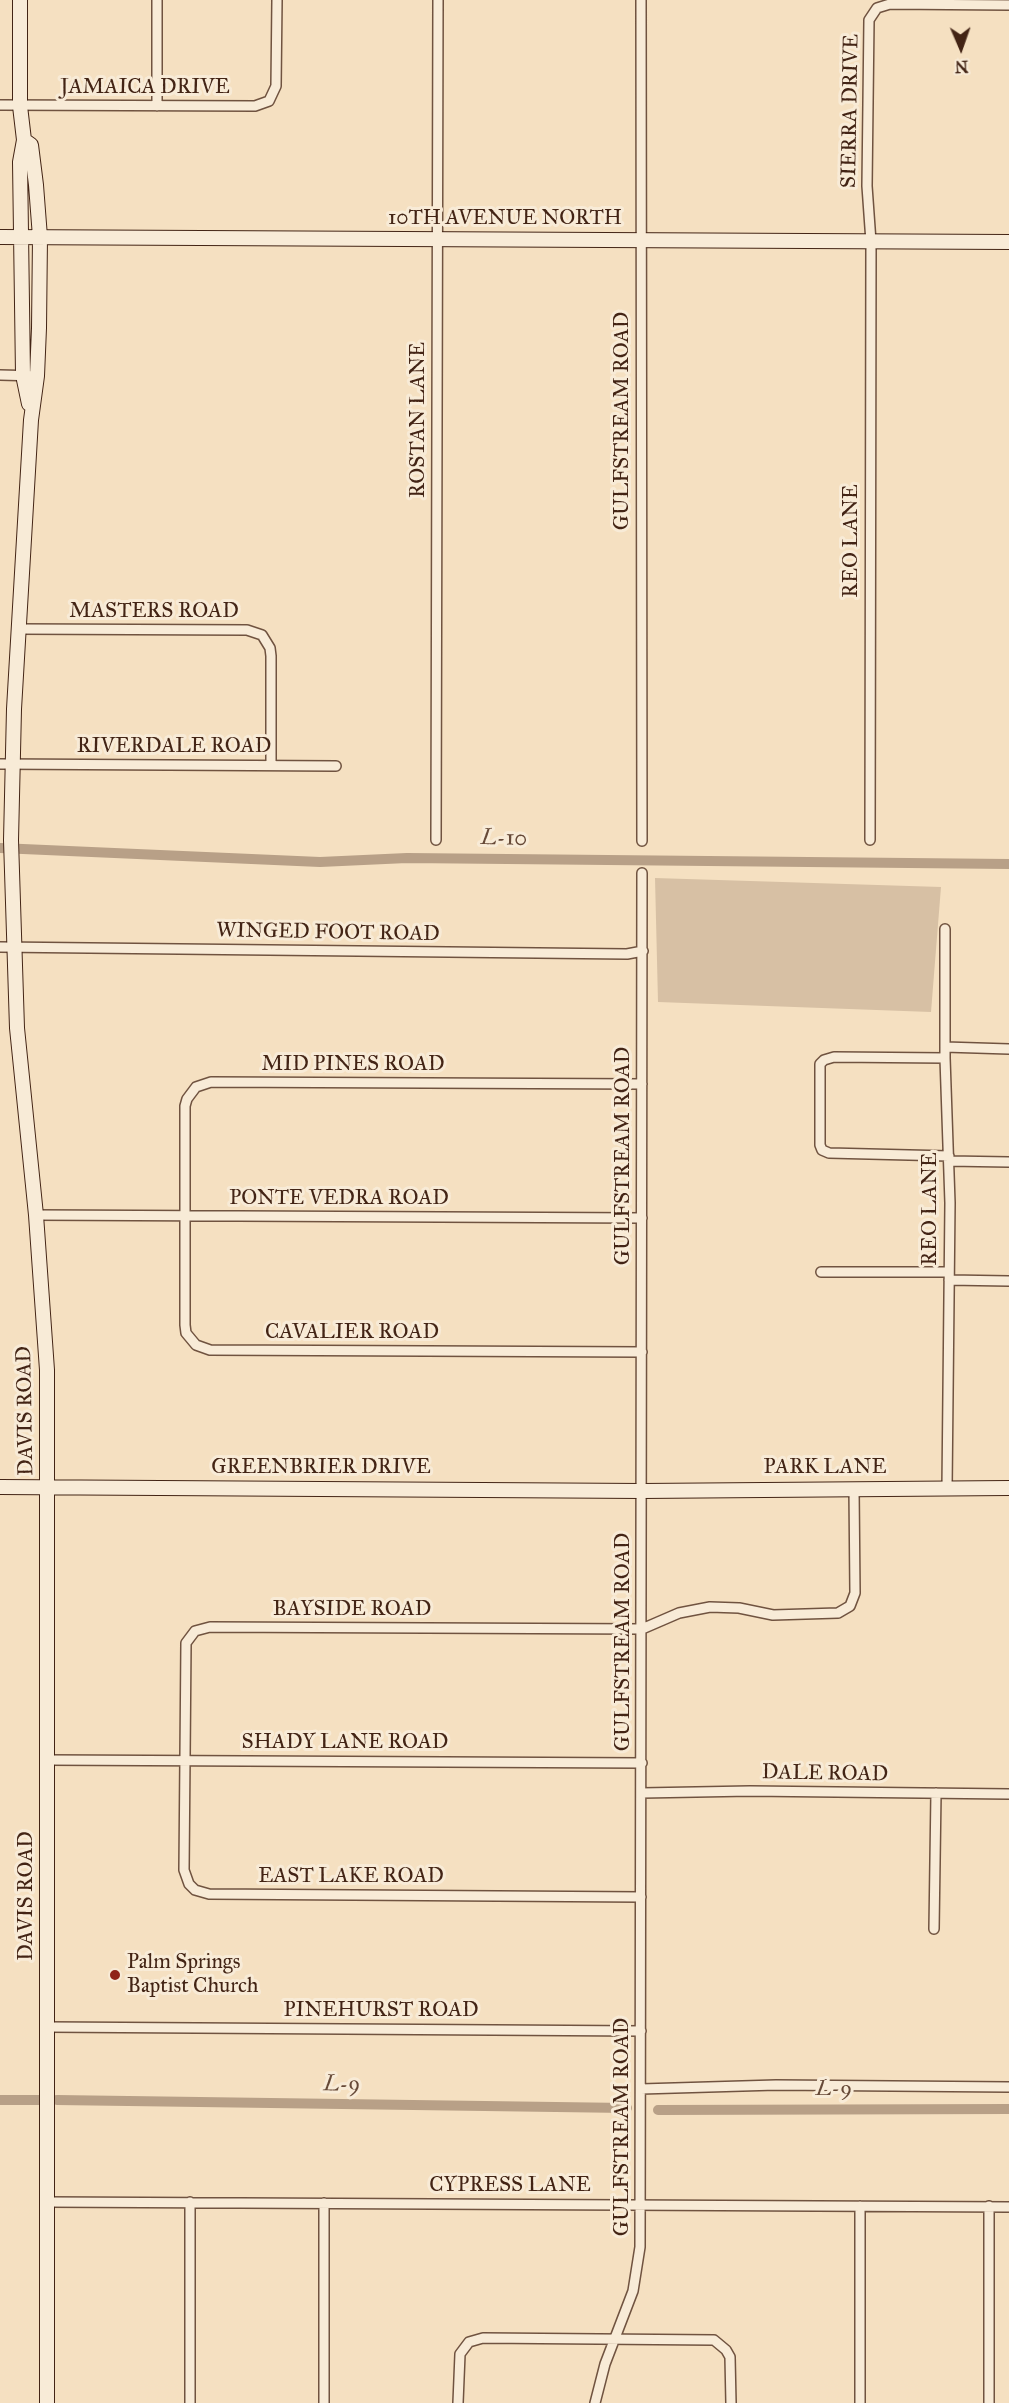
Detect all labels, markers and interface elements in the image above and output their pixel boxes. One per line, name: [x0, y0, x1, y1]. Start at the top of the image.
north arrow: [931, 18, 991, 78]
street label: SIERRA DRIVE: [837, 34, 865, 188]
text: N: [955, 57, 969, 76]
street label: JAMAICA DRIVE: [60, 75, 230, 101]
street label: 10TH AVENUE NORTH: [388, 206, 622, 232]
street label: GULFSTREAM ROAD: [610, 312, 636, 530]
street label: ROSTAN LANE: [406, 342, 432, 498]
street label: REO LANE: [839, 484, 865, 598]
street label: MASTERS ROAD: [69, 599, 239, 625]
street label: RIVERDALE ROAD: [77, 734, 271, 760]
water label: L-10: [481, 825, 527, 853]
street label: WINGED FOOT ROAD: [216, 918, 440, 948]
street label: GULFSTREAM ROAD: [611, 1047, 637, 1265]
street label: MID PINES ROAD: [261, 1052, 445, 1078]
street label: REO LANE: [918, 1152, 944, 1266]
street label: PONTE VEDRA ROAD: [229, 1186, 449, 1212]
street label: CAVALIER ROAD: [265, 1320, 439, 1346]
street label: DAVIS ROAD: [12, 1346, 40, 1476]
street label: GREENBRIER DRIVE: [211, 1455, 431, 1481]
street label: PARK LANE: [764, 1455, 886, 1481]
street label: GULFSTREAM ROAD: [611, 1533, 637, 1751]
street label: BAYSIDE ROAD: [273, 1597, 431, 1623]
street label: SHADY LANE ROAD: [242, 1730, 448, 1756]
street label: DALE ROAD: [762, 1760, 888, 1788]
street label: DAVIS ROAD: [14, 1831, 40, 1961]
street label: EAST LAKE ROAD: [258, 1864, 444, 1890]
place label: Palm Springs Baptist Church: [127, 1950, 258, 2000]
marker: Palm Springs Baptist Church: [108, 1968, 122, 1982]
street label: PINEHURST ROAD: [283, 1998, 479, 2024]
street label: GULFSTREAM ROAD: [610, 2018, 636, 2236]
water label: L-9: [323, 2071, 361, 2099]
water label: L-9: [816, 2077, 852, 2103]
street label: CYPRESS LANE: [429, 2173, 591, 2199]

